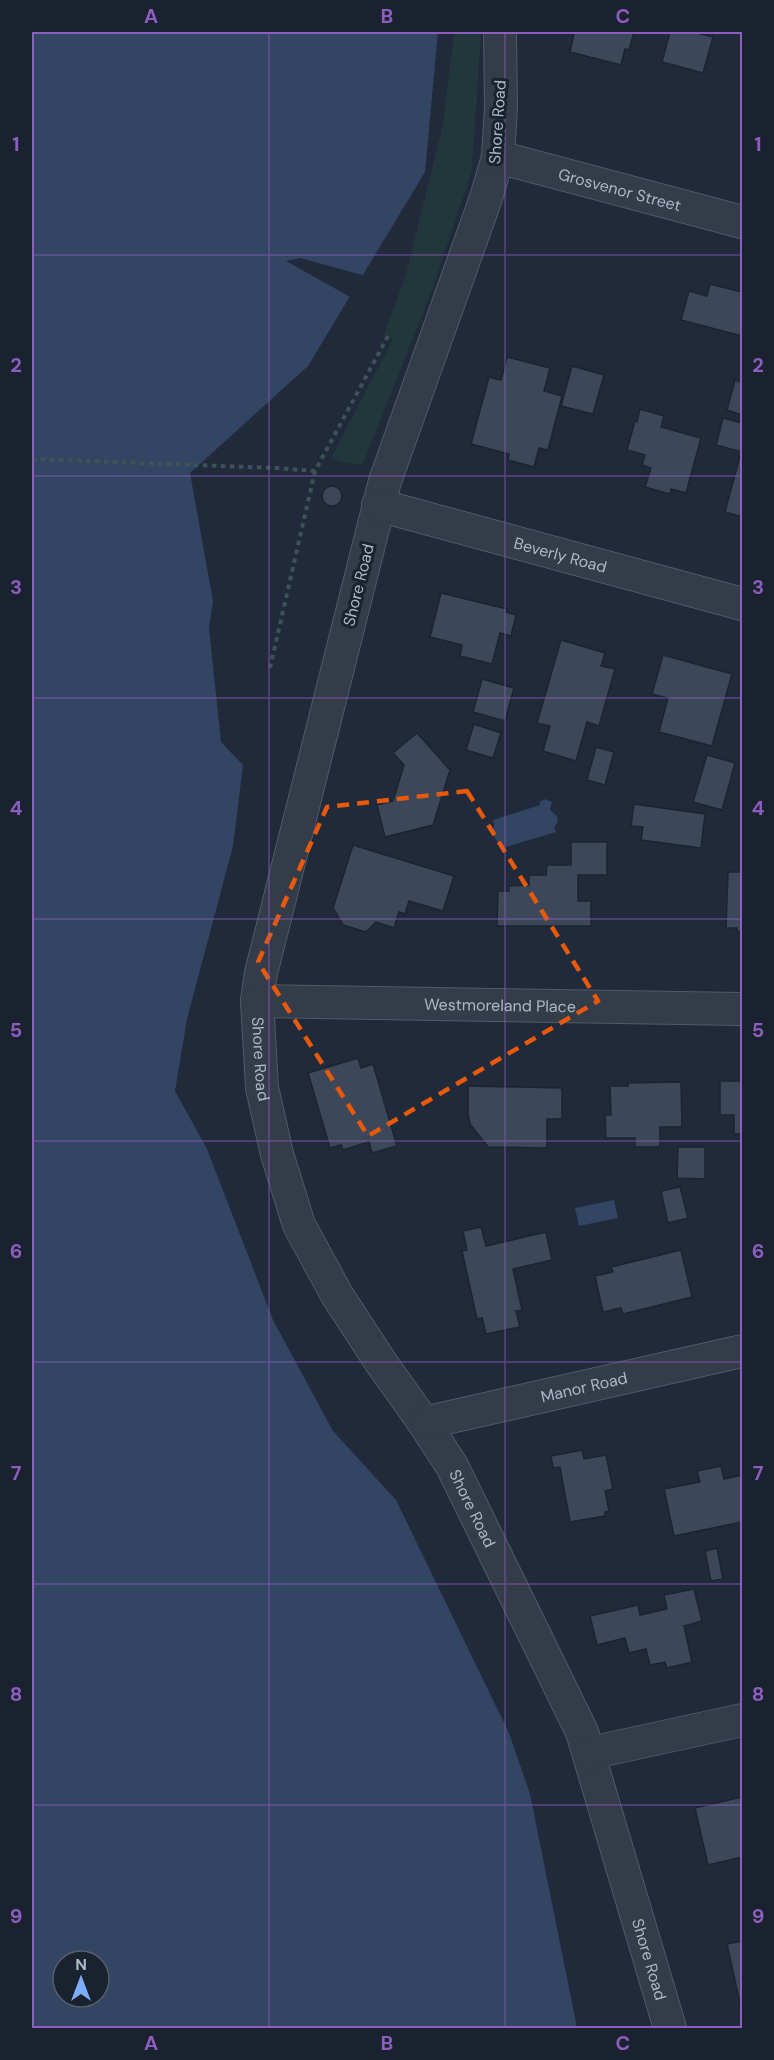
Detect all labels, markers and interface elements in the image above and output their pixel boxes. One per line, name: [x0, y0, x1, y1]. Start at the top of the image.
text: A: [144, 3, 158, 29]
text: B: [381, 3, 393, 29]
text: C: [616, 3, 630, 29]
street label: Shore Road: [484, 79, 511, 165]
text: 1: [12, 131, 20, 157]
text: 1: [754, 131, 762, 157]
street label: Grosvenor Street: [556, 164, 683, 216]
text: 2: [10, 352, 22, 378]
text: 2: [752, 352, 764, 378]
street label: Beverly Road: [511, 532, 609, 578]
street label: Shore Road: [338, 542, 379, 629]
text: 3: [10, 574, 22, 600]
text: 3: [752, 574, 764, 600]
text: 4: [10, 795, 23, 821]
text: 4: [752, 795, 765, 821]
street label: Westmoreland Place: [424, 994, 576, 1017]
street label: Shore Road: [247, 1016, 275, 1103]
text: 5: [10, 1017, 22, 1043]
text: 5: [752, 1017, 764, 1043]
text: 6: [10, 1238, 22, 1264]
text: 6: [752, 1238, 764, 1264]
street label: Manor Road: [539, 1367, 629, 1407]
text: 7: [11, 1460, 22, 1486]
text: 7: [753, 1460, 764, 1486]
street label: Shore Road: [444, 1466, 500, 1551]
text: 8: [10, 1681, 22, 1707]
text: 8: [752, 1681, 764, 1707]
text: 9: [10, 1903, 22, 1929]
text: 9: [752, 1903, 764, 1929]
street label: Shore Road: [627, 1916, 671, 2003]
north arrow: [51, 1949, 111, 2009]
text: N: [75, 1954, 87, 1975]
text: A: [144, 2030, 158, 2056]
text: B: [381, 2030, 393, 2056]
text: C: [616, 2030, 630, 2056]

